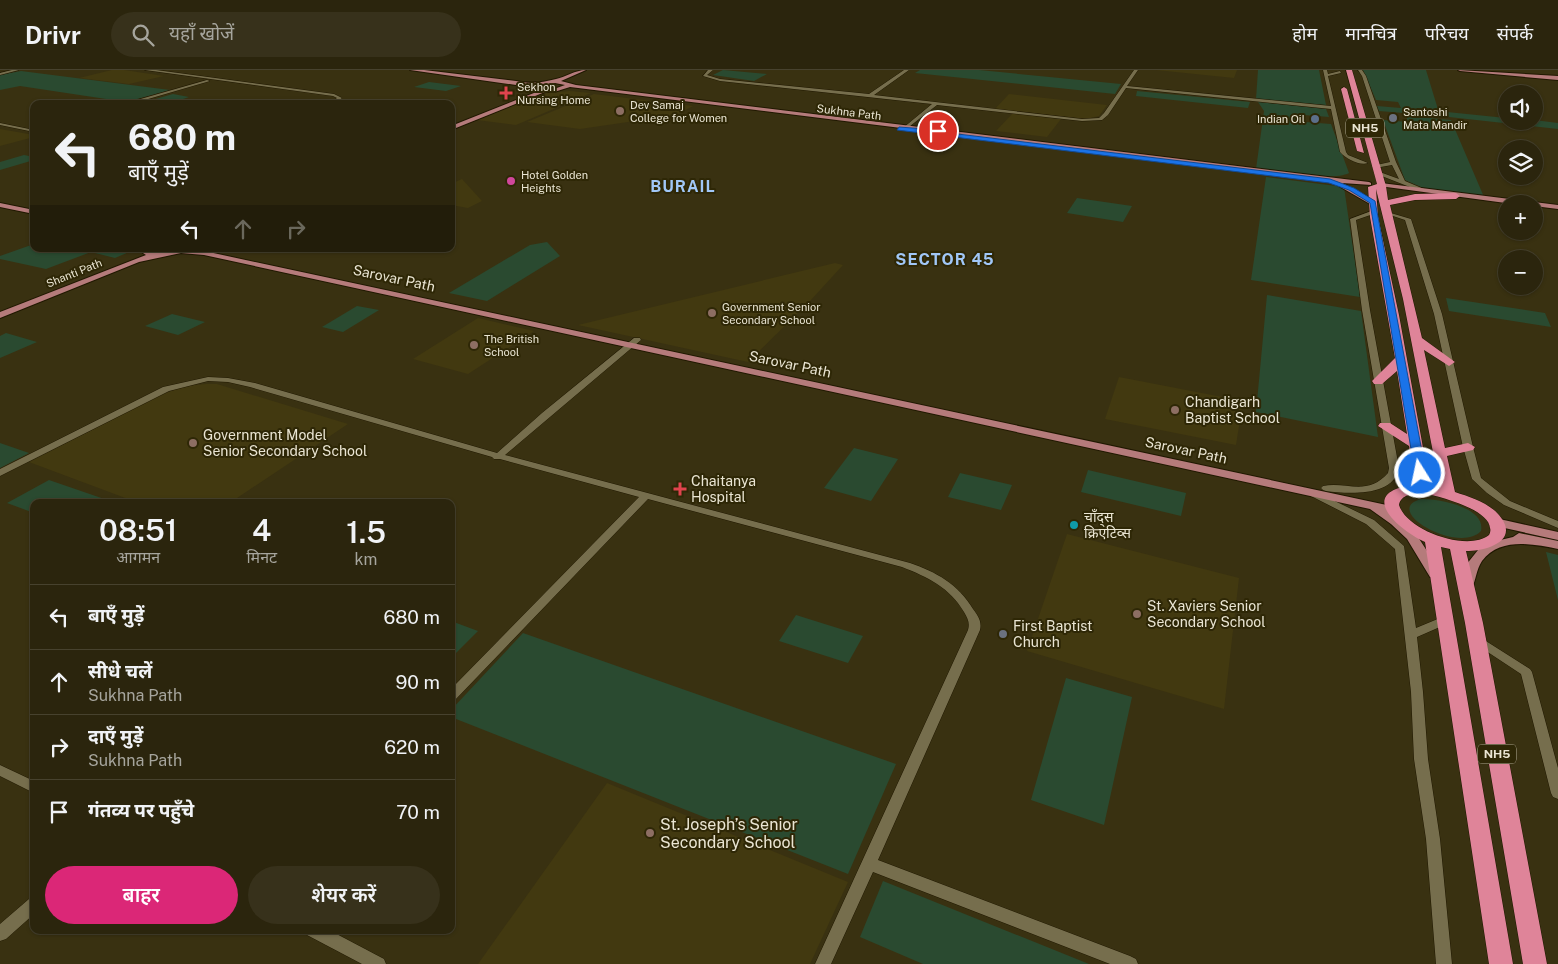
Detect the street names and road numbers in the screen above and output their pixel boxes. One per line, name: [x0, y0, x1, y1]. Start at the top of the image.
street label: Sukhna Path: [816, 102, 882, 122]
road number: NH5: [1346, 118, 1384, 138]
street label: Shanti Path: [44, 256, 104, 290]
street label: Sarovar Path: [352, 261, 436, 295]
street label: Sarovar Path: [748, 347, 832, 381]
street label: Sarovar Path: [1144, 433, 1228, 467]
road number: NH5: [1478, 744, 1516, 764]

